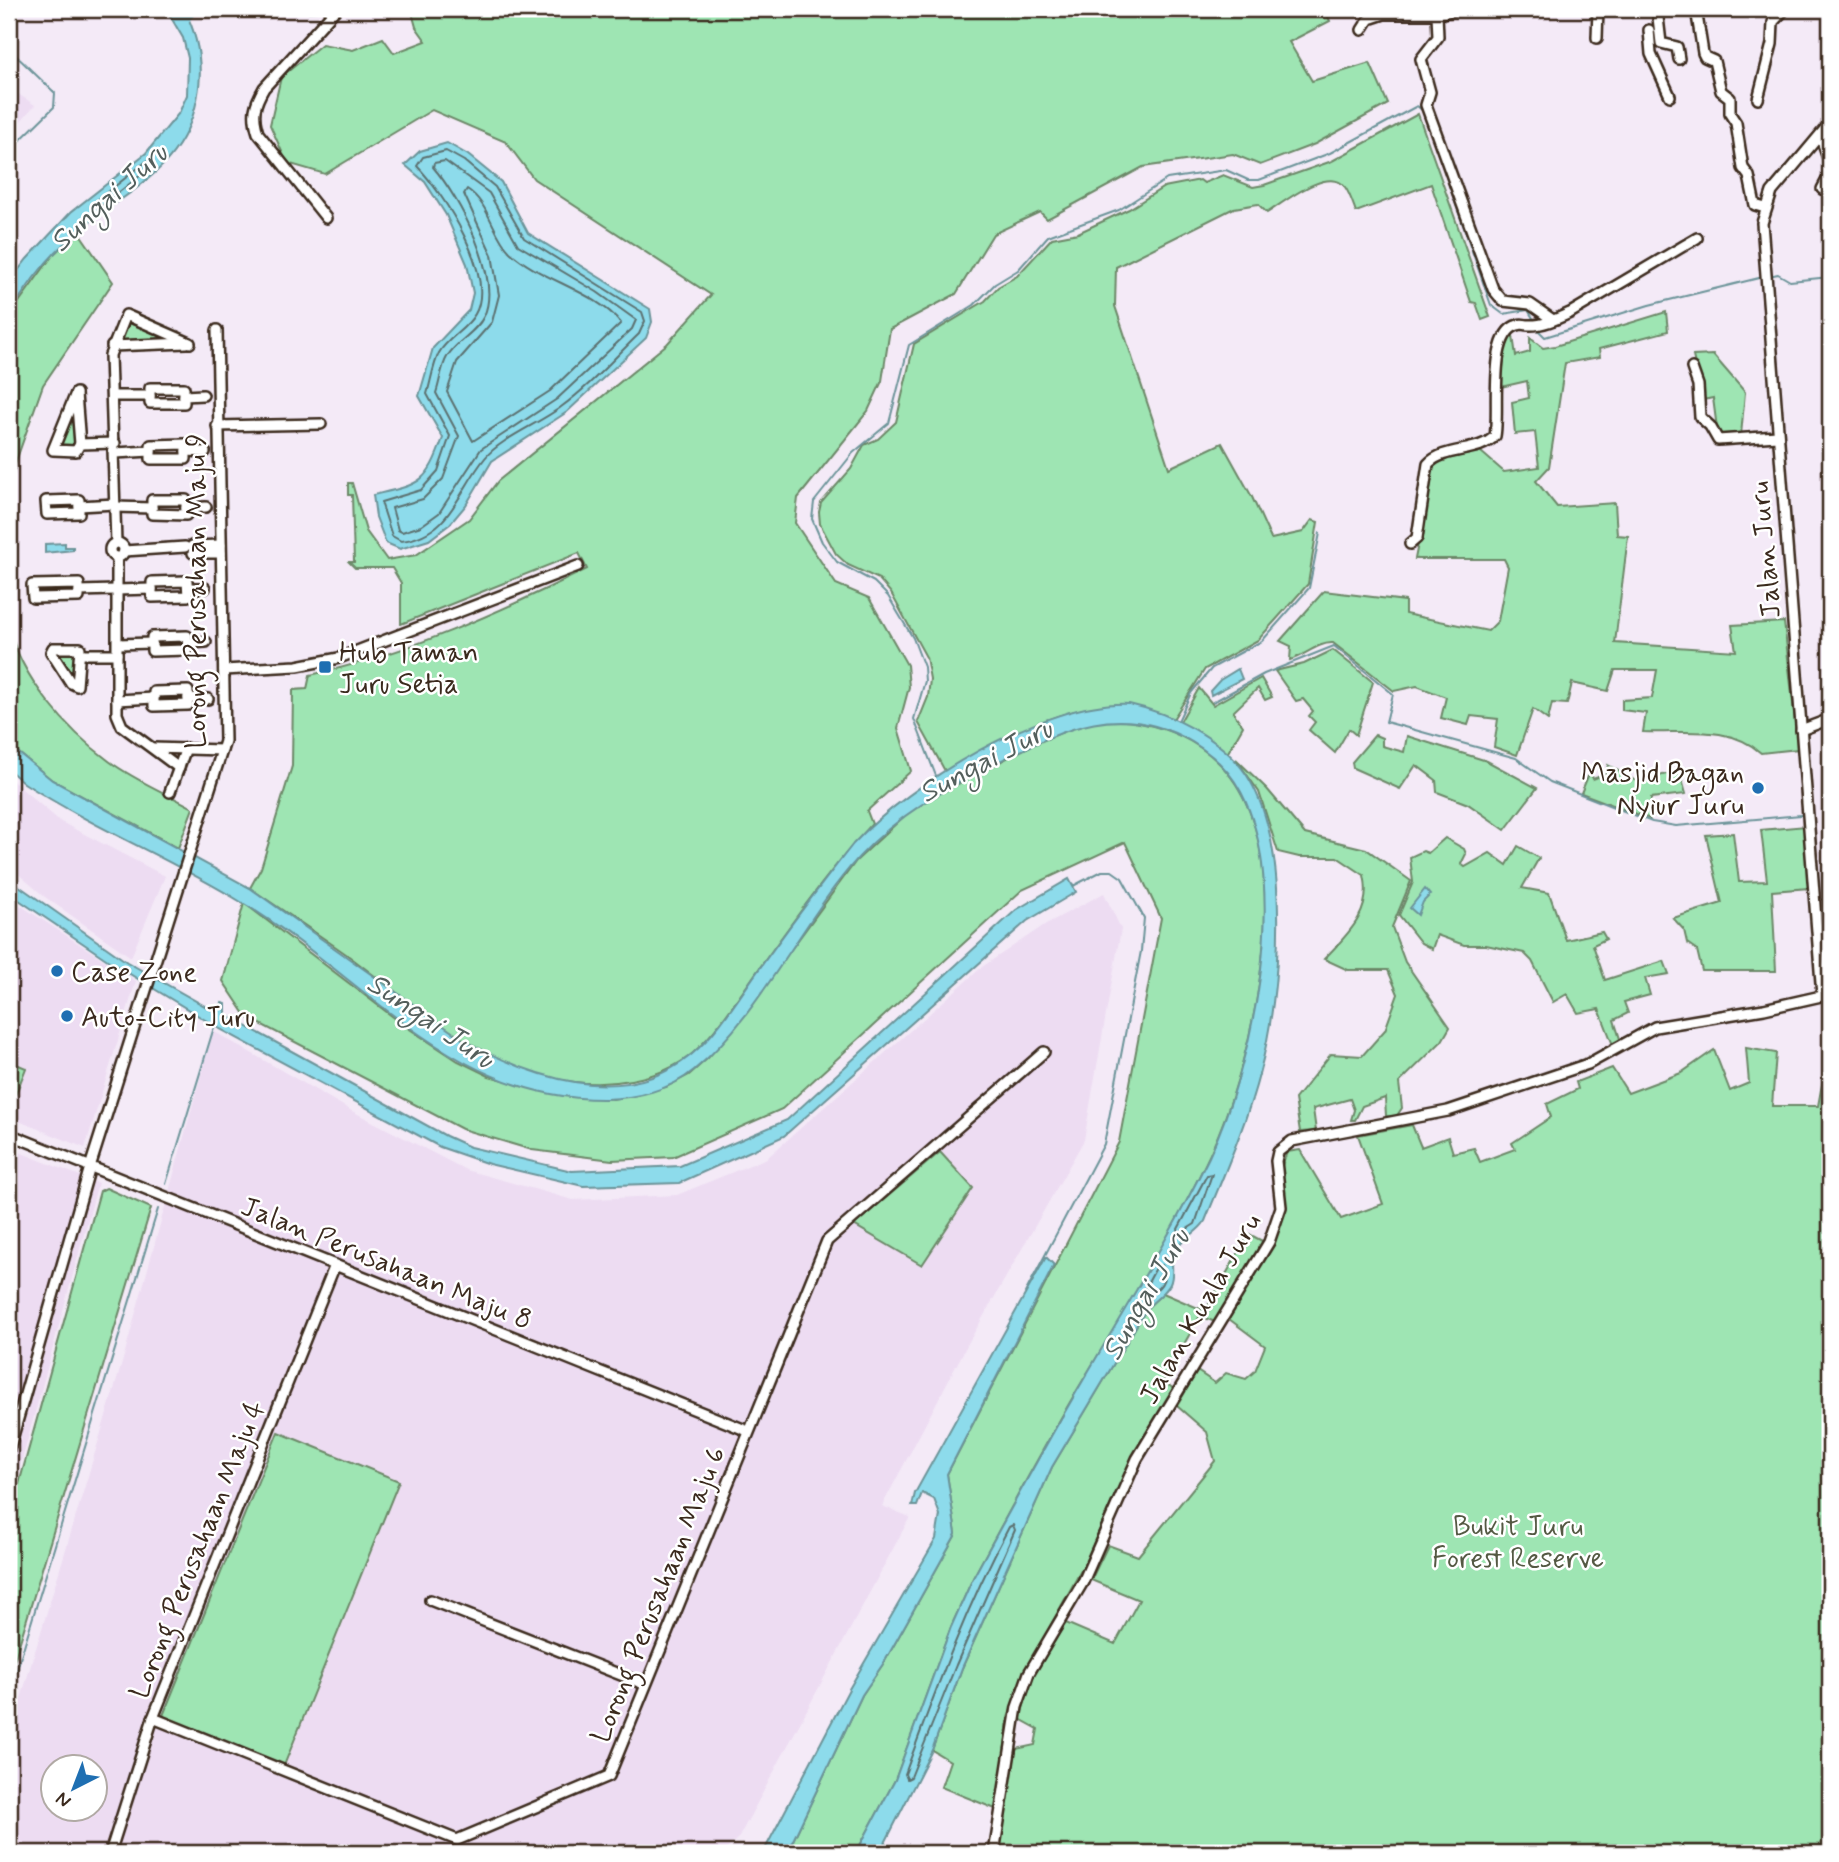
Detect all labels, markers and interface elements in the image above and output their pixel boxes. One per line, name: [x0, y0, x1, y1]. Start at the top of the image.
water label: Sungai Juru: [42, 134, 179, 264]
street label: Lorong Perusahaan Maju 9: [179, 433, 219, 749]
street label: Jalan Juru: [1742, 480, 1791, 620]
place label: Hub Taman Juru Setia: [339, 635, 479, 704]
marker: Hub Taman Juru Setia: [317, 659, 333, 675]
water label: Sungai Juru: [912, 709, 1062, 815]
place label: Masjid Bagan Nyiur Juru: [1581, 756, 1744, 825]
marker: Masjid Bagan Nyiur Juru: [1750, 780, 1766, 796]
place label: Case Zone: [71, 955, 197, 992]
marker: Case Zone: [49, 963, 65, 979]
water label: Sungai Juru: [357, 964, 503, 1082]
place label: Auto-City Juru: [81, 1000, 255, 1037]
marker: Auto-City Juru: [59, 1008, 75, 1024]
street label: Jalan Perusahaan Maju 8: [235, 1189, 537, 1340]
street label: Jalan Kuala Juru: [1131, 1207, 1271, 1411]
water label: Sungai Juru: [1093, 1220, 1203, 1369]
street label: Lorong Perusahaan Maju 4: [122, 1396, 278, 1705]
street label: Lorong Perusahaan Maju 6: [583, 1441, 738, 1750]
park label: Bukit Juru Forest Reserve: [1432, 1509, 1604, 1578]
north arrow: [38, 1754, 108, 1824]
text: N: [51, 1786, 77, 1813]

